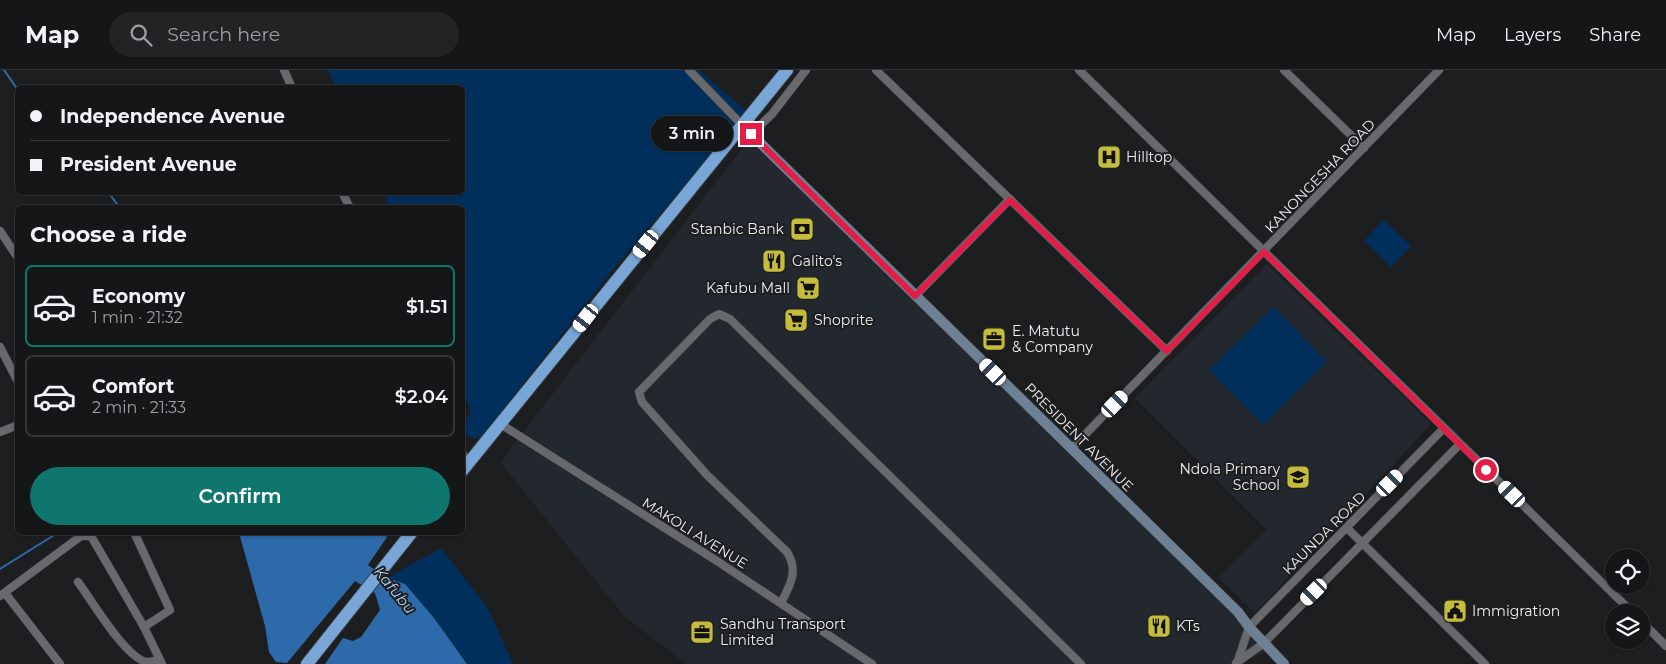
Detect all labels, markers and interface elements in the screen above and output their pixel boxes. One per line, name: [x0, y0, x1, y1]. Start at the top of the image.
search box: [109, 12, 459, 57]
text: Map: [25, 20, 79, 49]
icon: search: [127, 21, 155, 49]
text: Search here: [167, 23, 280, 46]
text: Map: [1436, 24, 1476, 46]
text: Layers: [1504, 24, 1561, 46]
text: Share: [1589, 24, 1641, 46]
text: Independence Avenue: [60, 105, 285, 128]
street label: KANONGESHA ROAD: [1261, 115, 1379, 237]
callout: 3 min: [651, 116, 734, 152]
route end: [740, 123, 762, 145]
text: 3 min: [669, 124, 715, 143]
hospital icon: Hilltop: [1096, 144, 1122, 170]
place label: Hilltop: [1126, 148, 1172, 166]
text: President Avenue: [60, 153, 237, 176]
bank icon: Stanbic Bank: [789, 216, 815, 242]
place label: Stanbic Bank: [691, 220, 785, 238]
text: Choose a ride: [30, 221, 187, 248]
car: [630, 228, 661, 260]
restaurant icon: Galito's: [761, 248, 787, 274]
place label: Galito's: [792, 252, 842, 270]
supermarket icon: Kafubu Mall: [795, 275, 821, 301]
place label: Kafubu Mall: [706, 279, 790, 297]
icon: car: [32, 284, 77, 329]
text: Economy: [92, 285, 185, 308]
text: $1.51: [406, 295, 448, 318]
car: [570, 302, 601, 334]
supermarket icon: Shoprite: [783, 307, 809, 333]
text: 1 min · 21:32: [92, 308, 183, 327]
place label: Shoprite: [814, 311, 873, 329]
place label: E. Matutu & Company: [1012, 322, 1093, 356]
office icon: E. Matutu & Company: [981, 326, 1007, 352]
car: [977, 356, 1008, 388]
icon: car: [32, 374, 77, 419]
text: Comfort: [92, 375, 174, 398]
street label: PRESIDENT AVENUE: [1021, 379, 1137, 495]
text: $2.04: [395, 385, 448, 408]
car: [1099, 388, 1130, 420]
text: 2 min · 21:33: [92, 398, 186, 417]
route start: [1475, 459, 1497, 481]
place label: Ndola Primary School: [1179, 460, 1280, 494]
school or university icon: Ndola Primary School: [1285, 464, 1311, 490]
button: Confirm: [30, 467, 450, 525]
car: [1374, 467, 1405, 499]
car: [1496, 478, 1528, 510]
street label: KAUNDA ROAD: [1279, 488, 1369, 578]
street label: MAKOLI AVENUE: [639, 493, 751, 573]
map controls: [1605, 549, 1650, 649]
button: locate: [1605, 549, 1650, 594]
water label: Kafubu: [370, 562, 420, 618]
car: [1298, 576, 1329, 608]
public building icon: Immigration: [1442, 598, 1468, 624]
place label: Immigration: [1472, 602, 1560, 620]
button: layers: [1605, 604, 1650, 649]
restaurant icon: KTs: [1146, 613, 1172, 639]
place label: Sandhu Transport Limited: [720, 615, 846, 649]
place label: KTs: [1176, 617, 1200, 635]
office icon: Sandhu Transport Limited: [689, 619, 715, 645]

